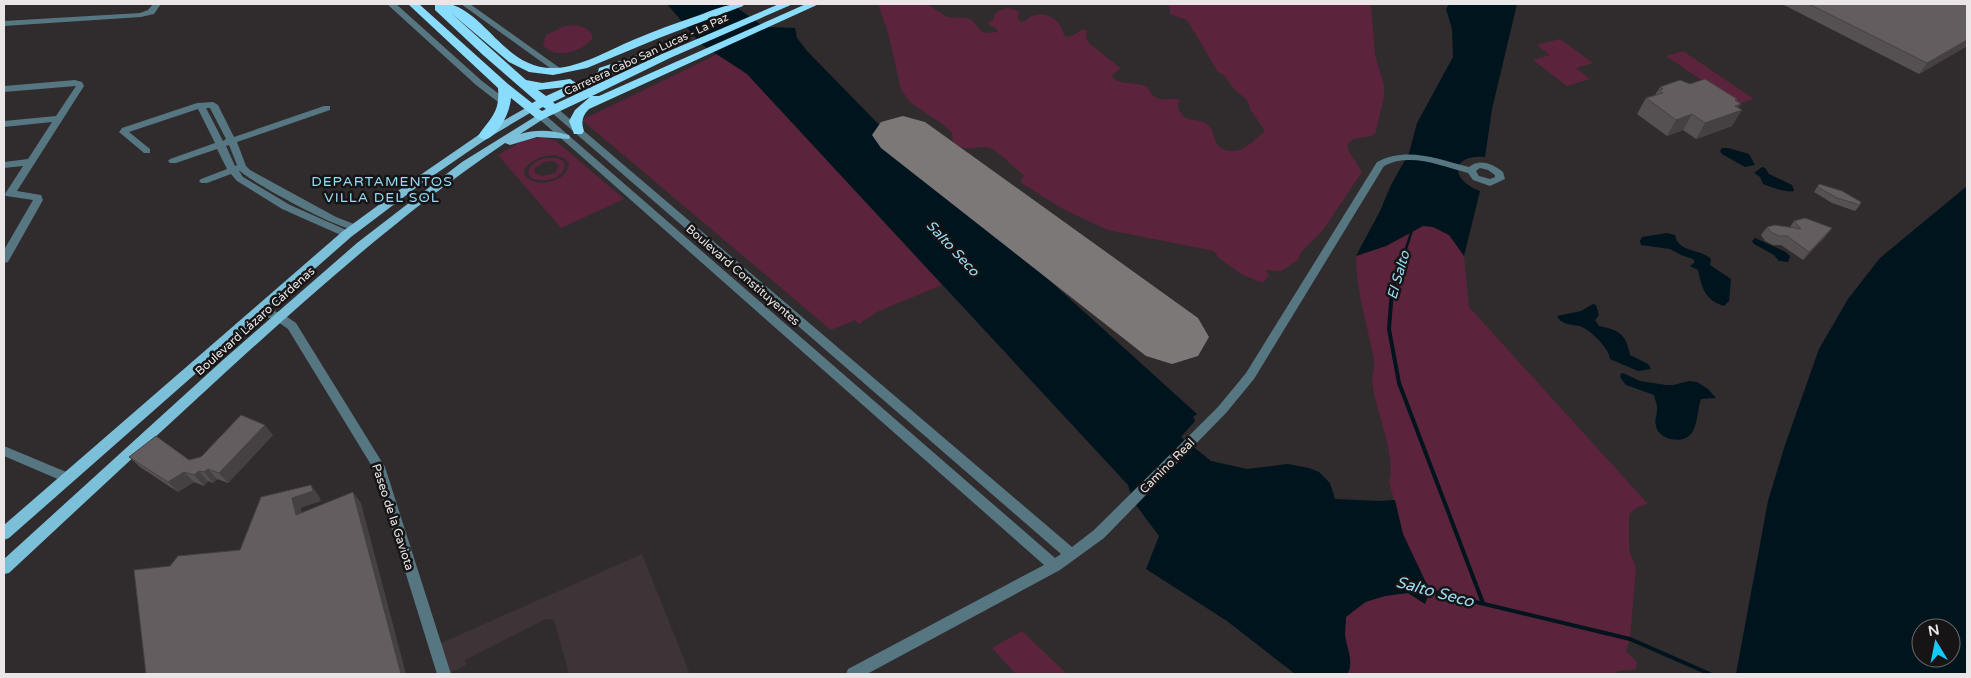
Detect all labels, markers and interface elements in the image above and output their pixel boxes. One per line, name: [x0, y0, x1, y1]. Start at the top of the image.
street label: Carretera Cabo San Lucas - La Paz: [562, 10, 731, 98]
district label: DEPARTAMENTOS VILLA DEL SOL: [311, 173, 453, 206]
water label: Salto Seco: [923, 217, 984, 281]
street label: Boulevard Constituyentes: [683, 222, 803, 328]
water label: El Salto: [1383, 247, 1414, 301]
street label: Boulevard Lázaro Cárdenas: [192, 264, 318, 378]
street label: Camino Real: [1137, 436, 1197, 496]
street label: Paseo de la Gaviota: [369, 462, 417, 572]
water label: Salto Seco: [1394, 572, 1477, 612]
north arrow: [1911, 618, 1961, 668]
text: N: [1927, 621, 1941, 640]

